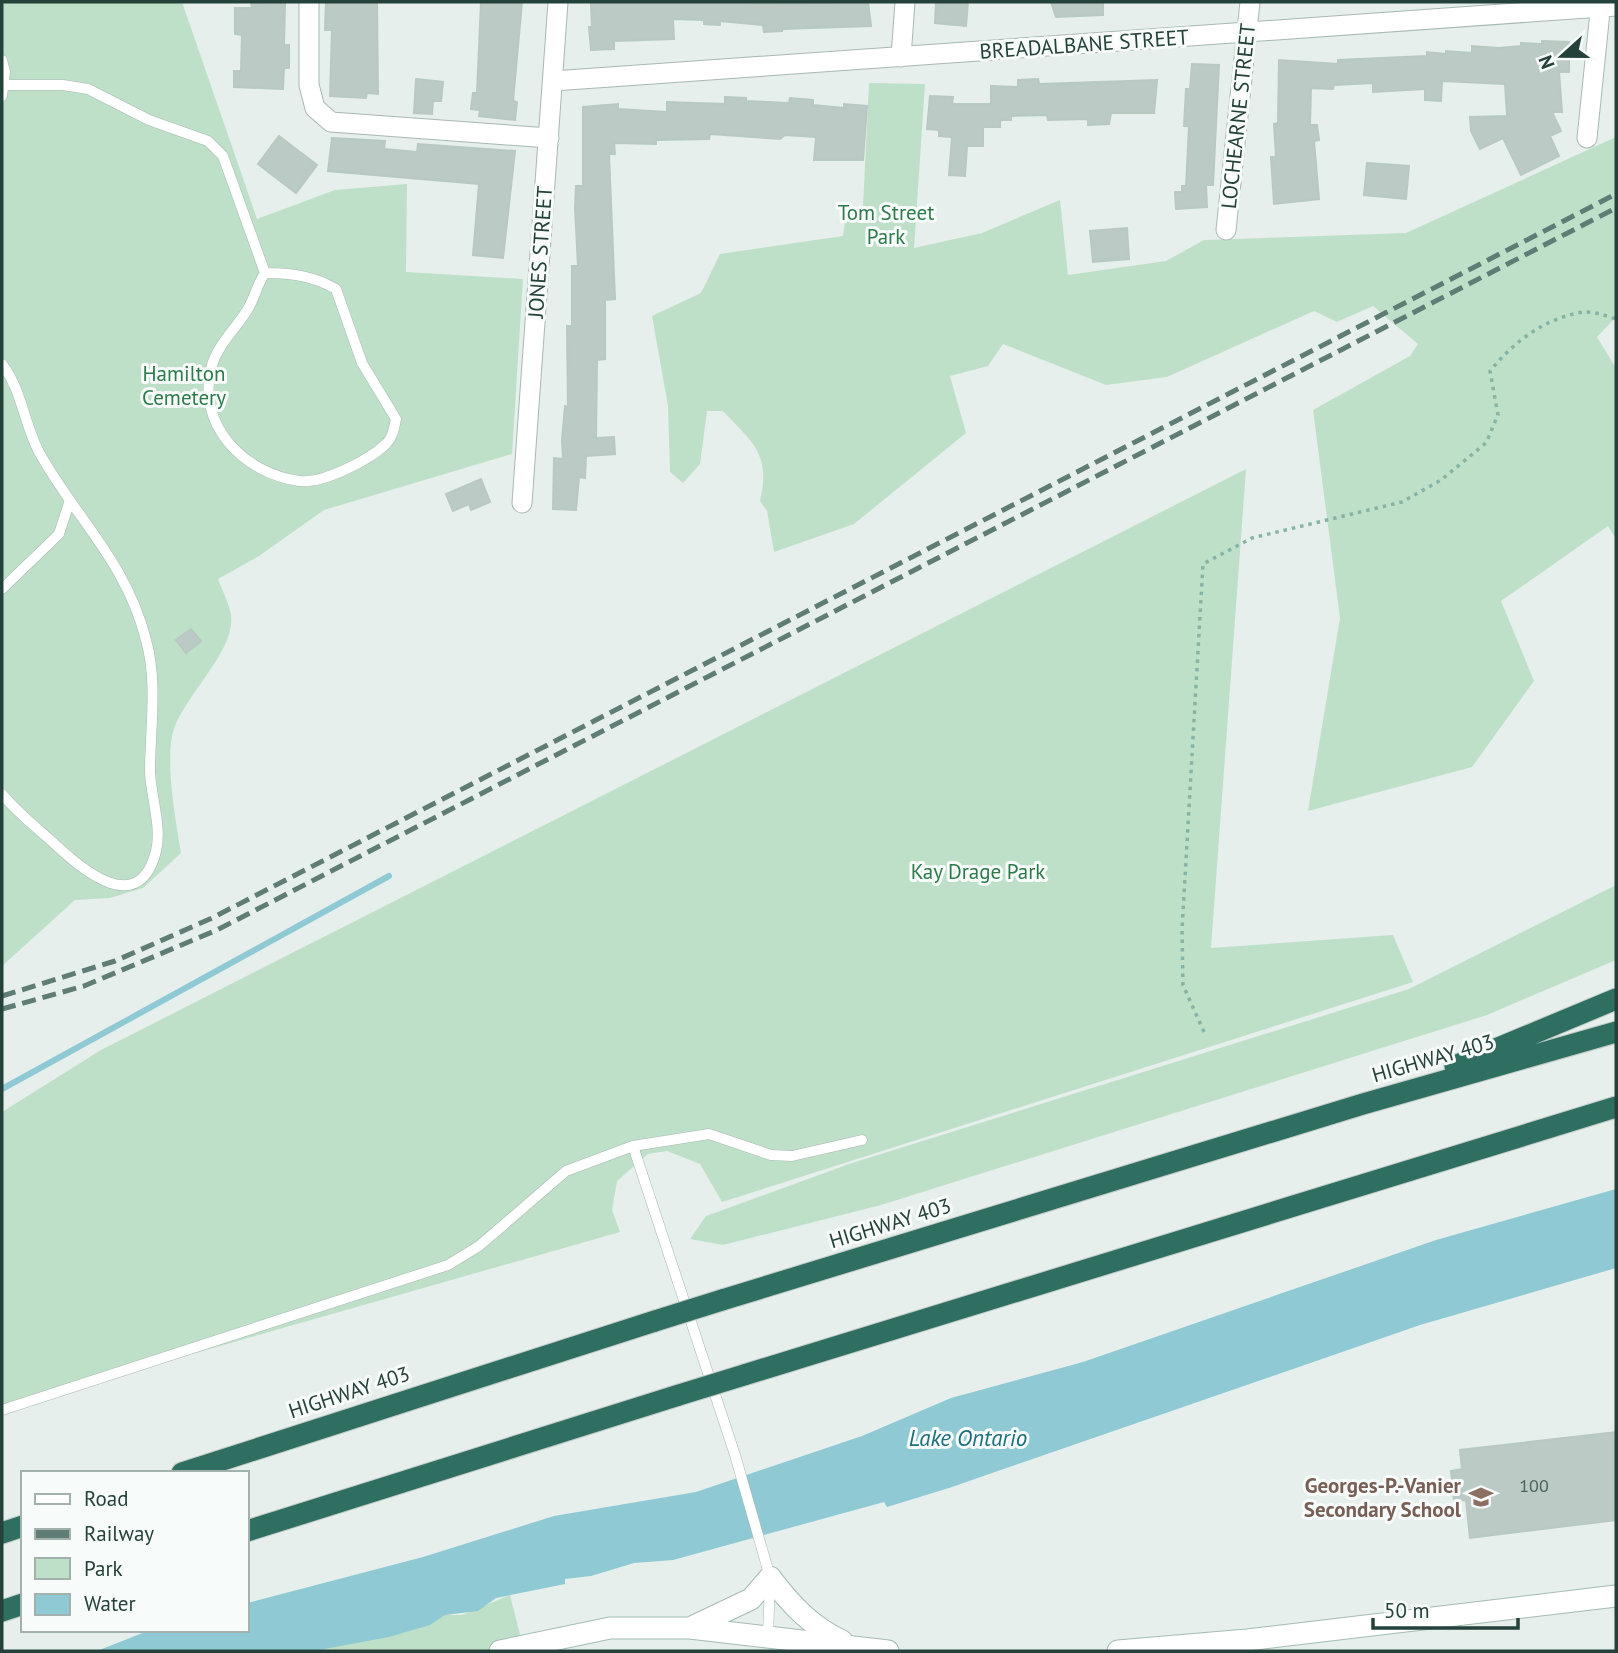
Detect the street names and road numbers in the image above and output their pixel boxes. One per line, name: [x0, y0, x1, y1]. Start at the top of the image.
street label: LOCHEARNE STREET: [1215, 22, 1261, 210]
street label: BREADALBANE STREET: [978, 23, 1190, 65]
street label: JONES STREET: [522, 185, 558, 320]
street label: HIGHWAY 403: [1369, 1028, 1497, 1088]
street label: HIGHWAY 403: [826, 1192, 954, 1254]
street label: HIGHWAY 403: [285, 1360, 413, 1424]

